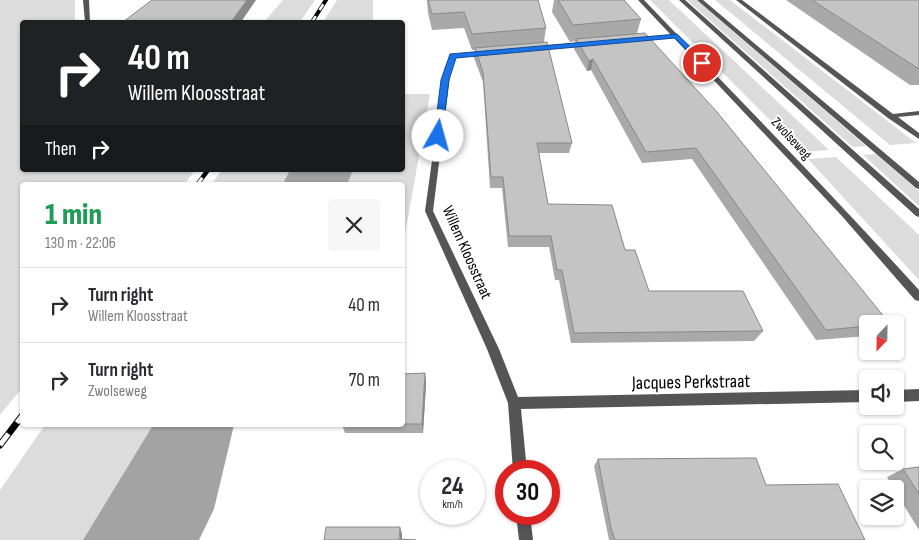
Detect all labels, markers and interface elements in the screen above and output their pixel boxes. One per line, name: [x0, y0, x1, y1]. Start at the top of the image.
text: 40 m: [128, 37, 190, 80]
icon: right: [45, 40, 110, 105]
pin: [681, 42, 723, 84]
icon: arrive: [688, 49, 716, 77]
text: Willem Kloosstraat: [128, 80, 265, 107]
position arrow: [411, 109, 463, 161]
street label: Zwolseweg: [768, 114, 816, 163]
icon: right: [86, 135, 114, 163]
text: Then: [45, 138, 76, 161]
text: 1 min: [45, 197, 102, 233]
button: close: [328, 199, 380, 251]
street label: Willem Kloosstraat: [438, 203, 496, 302]
text: 130 m · 22:06: [45, 234, 116, 253]
text: Turn right: [88, 284, 153, 307]
icon: right: [45, 291, 73, 319]
text: 40 m: [348, 294, 380, 317]
text: Willem Kloosstraat: [88, 307, 188, 326]
north arrow: [859, 315, 904, 360]
map controls: [859, 315, 904, 525]
text: Turn right: [88, 359, 153, 382]
icon: right: [45, 366, 73, 394]
text: 70 m: [349, 369, 380, 392]
street label: Jacques Perkstraat: [631, 370, 751, 395]
button: sound: [859, 370, 904, 415]
text: Zwolseweg: [88, 382, 147, 401]
button: search: [859, 425, 904, 470]
speed limit sign: 30: [495, 460, 560, 525]
text: 24: [441, 471, 464, 502]
button: layers: [859, 480, 904, 525]
text: km/h: [442, 497, 463, 512]

